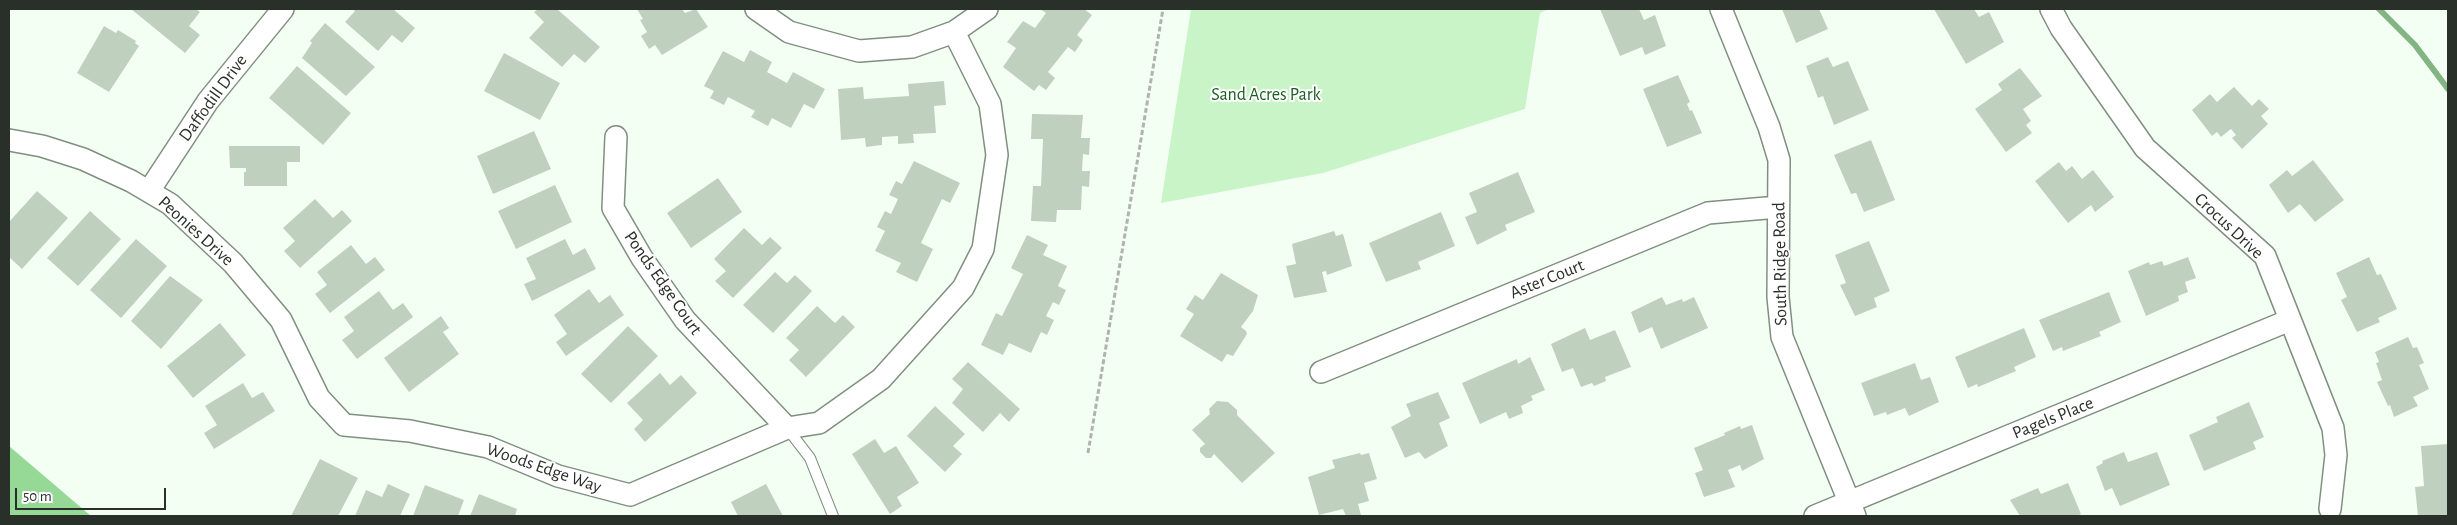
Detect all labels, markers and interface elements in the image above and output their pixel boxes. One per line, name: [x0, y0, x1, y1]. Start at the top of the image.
street label: Daffodill Drive: [174, 50, 252, 146]
park label: Sand Acres Park: [1211, 84, 1321, 106]
street label: Crocus Drive: [2190, 188, 2268, 264]
street label: Peonies Drive: [154, 191, 238, 271]
street label: South Ridge Road: [1768, 202, 1792, 326]
street label: Ponds Edge Court: [619, 227, 707, 339]
street label: Aster Court: [1507, 254, 1587, 304]
street label: Pagels Place: [2009, 392, 2097, 444]
street label: Woods Edge Way: [484, 438, 604, 498]
scale bar: [18, 478, 169, 510]
text: 50 m: [23, 489, 52, 504]

